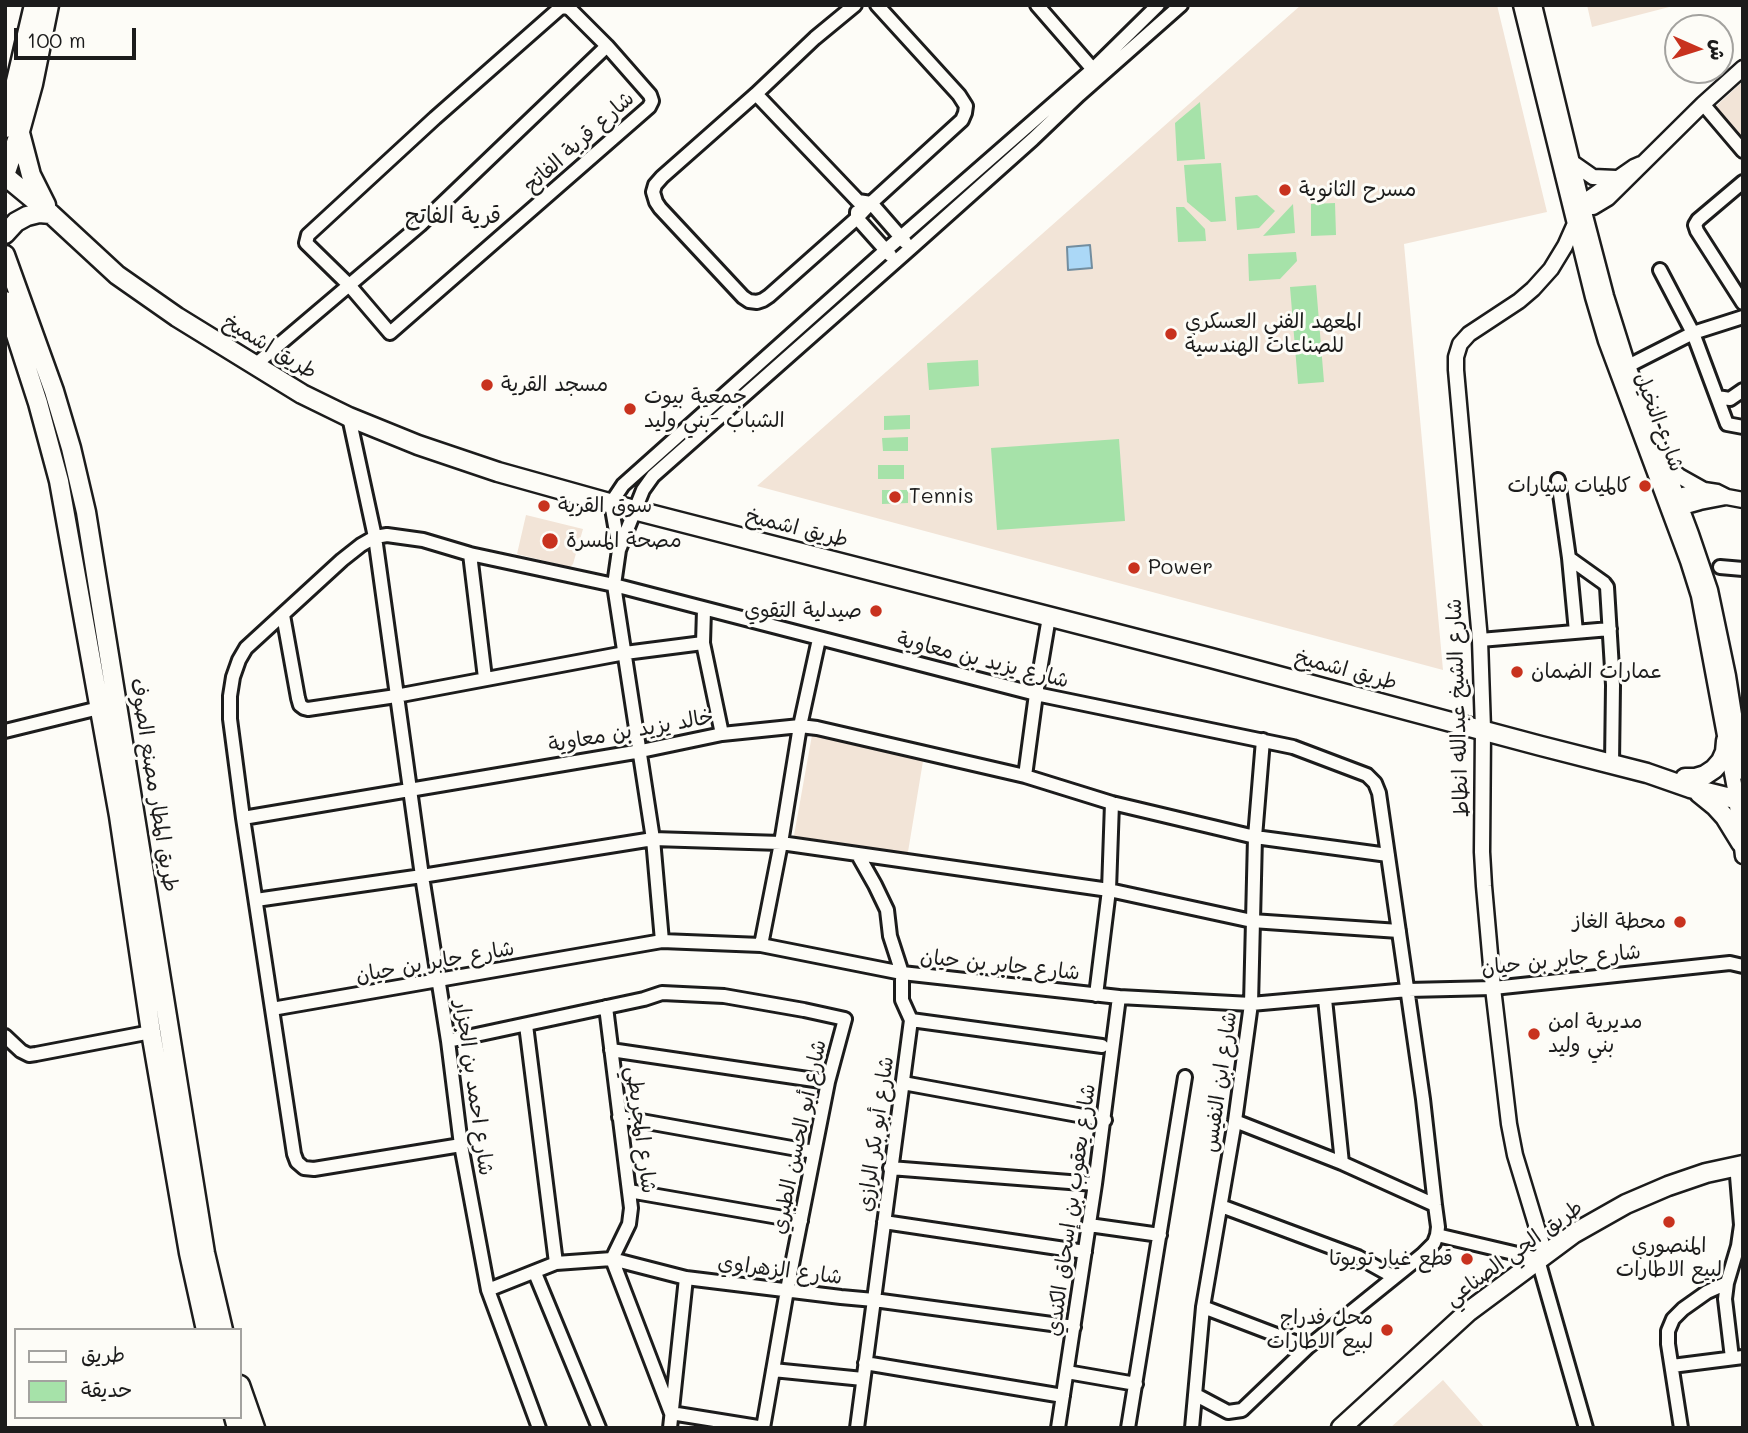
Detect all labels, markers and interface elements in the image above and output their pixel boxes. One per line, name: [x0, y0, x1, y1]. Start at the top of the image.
scale bar: [18, 14, 140, 58]
north arrow: [1664, 14, 1734, 84]
text: 100 m: [27, 26, 86, 53]
text: ش: [1705, 39, 1732, 61]
street label: شارع قرية الفاتح: [519, 86, 639, 198]
place label: مسرح الثانوية: [1299, 177, 1416, 203]
marker: مسرح الثانوية: [1277, 182, 1293, 198]
district label: قرية الفاتح: [405, 202, 501, 230]
street label: طريق اشميخ: [219, 309, 321, 385]
place label: المعهد الفني العسكري للصناعات الهندسية: [1185, 309, 1362, 359]
marker: المعهد الفني العسكري للصناعات الهندسية: [1163, 326, 1179, 342]
street label: شارع النخيل: [1629, 369, 1689, 475]
place label: مسجد القرية: [501, 372, 608, 398]
marker: مسجد القرية: [479, 377, 495, 393]
place label: جمعية بيوت الشباب -بني وليد: [644, 384, 785, 434]
marker: جمعية بيوت الشباب -بني وليد: [622, 401, 638, 417]
place label: كالميات سيارات: [1508, 473, 1631, 499]
marker: كالميات سيارات: [1637, 478, 1653, 494]
place label: Tennis: [909, 484, 974, 510]
marker: Tennis: [887, 489, 903, 505]
place label: سوق القرية: [558, 493, 652, 519]
marker: سوق القرية: [536, 498, 552, 514]
street label: طريق اشميخ: [743, 503, 851, 553]
place label: مصحة المسرة: [566, 528, 682, 554]
marker: مصحة المسرة: [540, 531, 560, 551]
place label: Power: [1148, 555, 1213, 581]
marker: Power: [1126, 560, 1142, 576]
place label: صيدلية التقوي: [744, 598, 862, 624]
street label: شارع الشيخ عبدالله انطاط: [1442, 598, 1474, 818]
marker: صيدلية التقوي: [868, 603, 884, 619]
street label: شارع يزيد بن معاوية: [895, 626, 1071, 694]
street label: طريق اشميخ: [1292, 644, 1400, 696]
place label: عمارات الضمان: [1531, 659, 1663, 685]
marker: عمارات الضمان: [1509, 664, 1525, 680]
street label: طريق المطار مصنع الصوف: [125, 676, 183, 894]
street label: خالد يزيد بن معاوية: [546, 704, 716, 758]
place label: محطة الغاز: [1573, 909, 1666, 935]
marker: محطة الغاز: [1672, 914, 1688, 930]
street label: شارع جابر بن حيان: [354, 936, 516, 988]
street label: شارع جابر بن حيان: [1480, 939, 1642, 981]
street label: شارع جابر بن حيان: [919, 944, 1081, 986]
street label: شارع احمد بن الجزار: [449, 999, 499, 1177]
place label: مديرية امن بني وليد: [1548, 1009, 1642, 1059]
street label: شارع ابن النفيس: [1198, 1010, 1242, 1154]
marker: مديرية امن بني وليد: [1526, 1026, 1542, 1042]
street label: شارع أبو الحسن الطبري: [766, 1037, 832, 1237]
street label: شارع أبو بكر الرازي: [853, 1055, 899, 1213]
street label: شارع المجريطي: [621, 1065, 661, 1195]
street label: شارع يعقوب بن إسحاق الكندي: [1041, 1082, 1101, 1338]
street label: طريق الحي الصناعي: [1440, 1195, 1588, 1311]
marker: المنصوري لبيع الاطارات: [1661, 1214, 1677, 1230]
place label: المنصوري لبيع الاطارات: [1616, 1233, 1722, 1283]
place label: قطع غيار تويوتا: [1329, 1246, 1453, 1272]
street label: شارع الزهراوي: [716, 1250, 844, 1290]
marker: قطع غيار تويوتا: [1459, 1251, 1475, 1267]
place label: محل فدراج لبيع الاطارات: [1267, 1305, 1373, 1355]
marker: محل فدراج لبيع الاطارات: [1379, 1322, 1395, 1338]
legend: [14, 1328, 242, 1419]
text: طريق: [81, 1340, 125, 1367]
text: حديقة: [81, 1375, 132, 1402]

